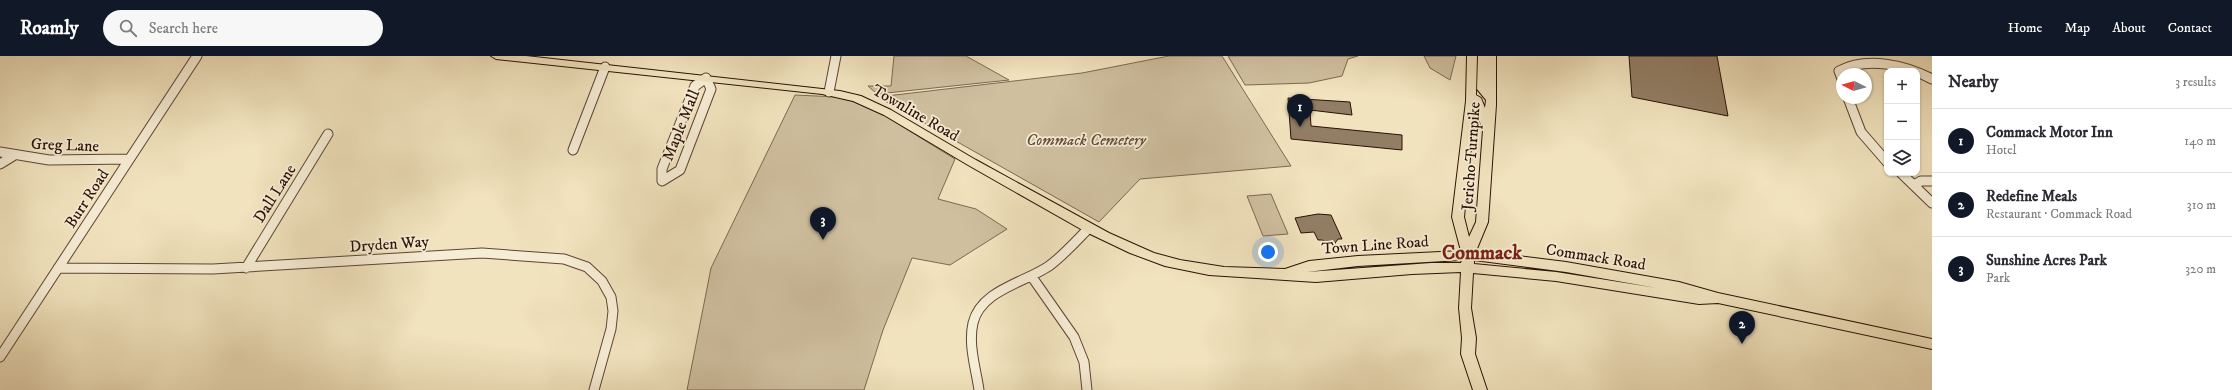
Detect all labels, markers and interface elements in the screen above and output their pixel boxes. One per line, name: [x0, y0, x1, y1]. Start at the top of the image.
search box: [103, 10, 383, 46]
text: Roamly: [20, 17, 79, 40]
icon: search: [117, 17, 139, 39]
text: Search here: [149, 19, 218, 38]
text: Home: [2008, 19, 2042, 37]
text: Map: [2064, 19, 2090, 37]
text: About: [2112, 19, 2146, 37]
text: Contact: [2168, 19, 2212, 37]
north arrow: [1836, 68, 1872, 104]
map controls: [1884, 68, 1920, 176]
button: +: [1884, 68, 1920, 104]
text: Nearby: [1948, 71, 1998, 93]
text: 3 results: [2175, 74, 2216, 90]
street label: Townline Road: [868, 80, 963, 146]
street label: Maple Mall: [658, 87, 704, 164]
pin: 1: [1287, 94, 1313, 127]
street label: Jericho Turnpike: [1457, 101, 1485, 213]
button: −: [1884, 104, 1920, 140]
text: Commack Motor Inn: [1986, 123, 2113, 142]
park label: Commack Cemetery: [1026, 130, 1148, 150]
text: 1: [1959, 133, 1963, 149]
text: 140 m: [2184, 133, 2216, 149]
street label: Greg Lane: [31, 134, 100, 156]
button: layers: [1884, 140, 1920, 176]
text: Hotel: [1986, 142, 2017, 158]
street label: Dall Lane: [249, 160, 301, 226]
street label: Burr Road: [60, 165, 113, 232]
text: Redefine Meals: [1986, 187, 2077, 206]
text: 2: [1958, 197, 1964, 213]
text: 310 m: [2187, 197, 2216, 213]
text: Restaurant · Commack Road: [1986, 206, 2132, 222]
pin: 3: [810, 207, 836, 240]
street label: Dryden Way: [349, 231, 430, 257]
street label: Town Line Road: [1321, 231, 1429, 259]
street label: Commack Road: [1545, 239, 1647, 275]
district label: Commack: [1442, 241, 1523, 266]
your location: [1258, 242, 1278, 262]
text: Sunshine Acres Park: [1986, 251, 2107, 270]
text: 3: [1959, 261, 1963, 277]
text: 320 m: [2185, 261, 2216, 277]
text: Park: [1986, 270, 2010, 286]
pin: 2: [1729, 311, 1755, 344]

